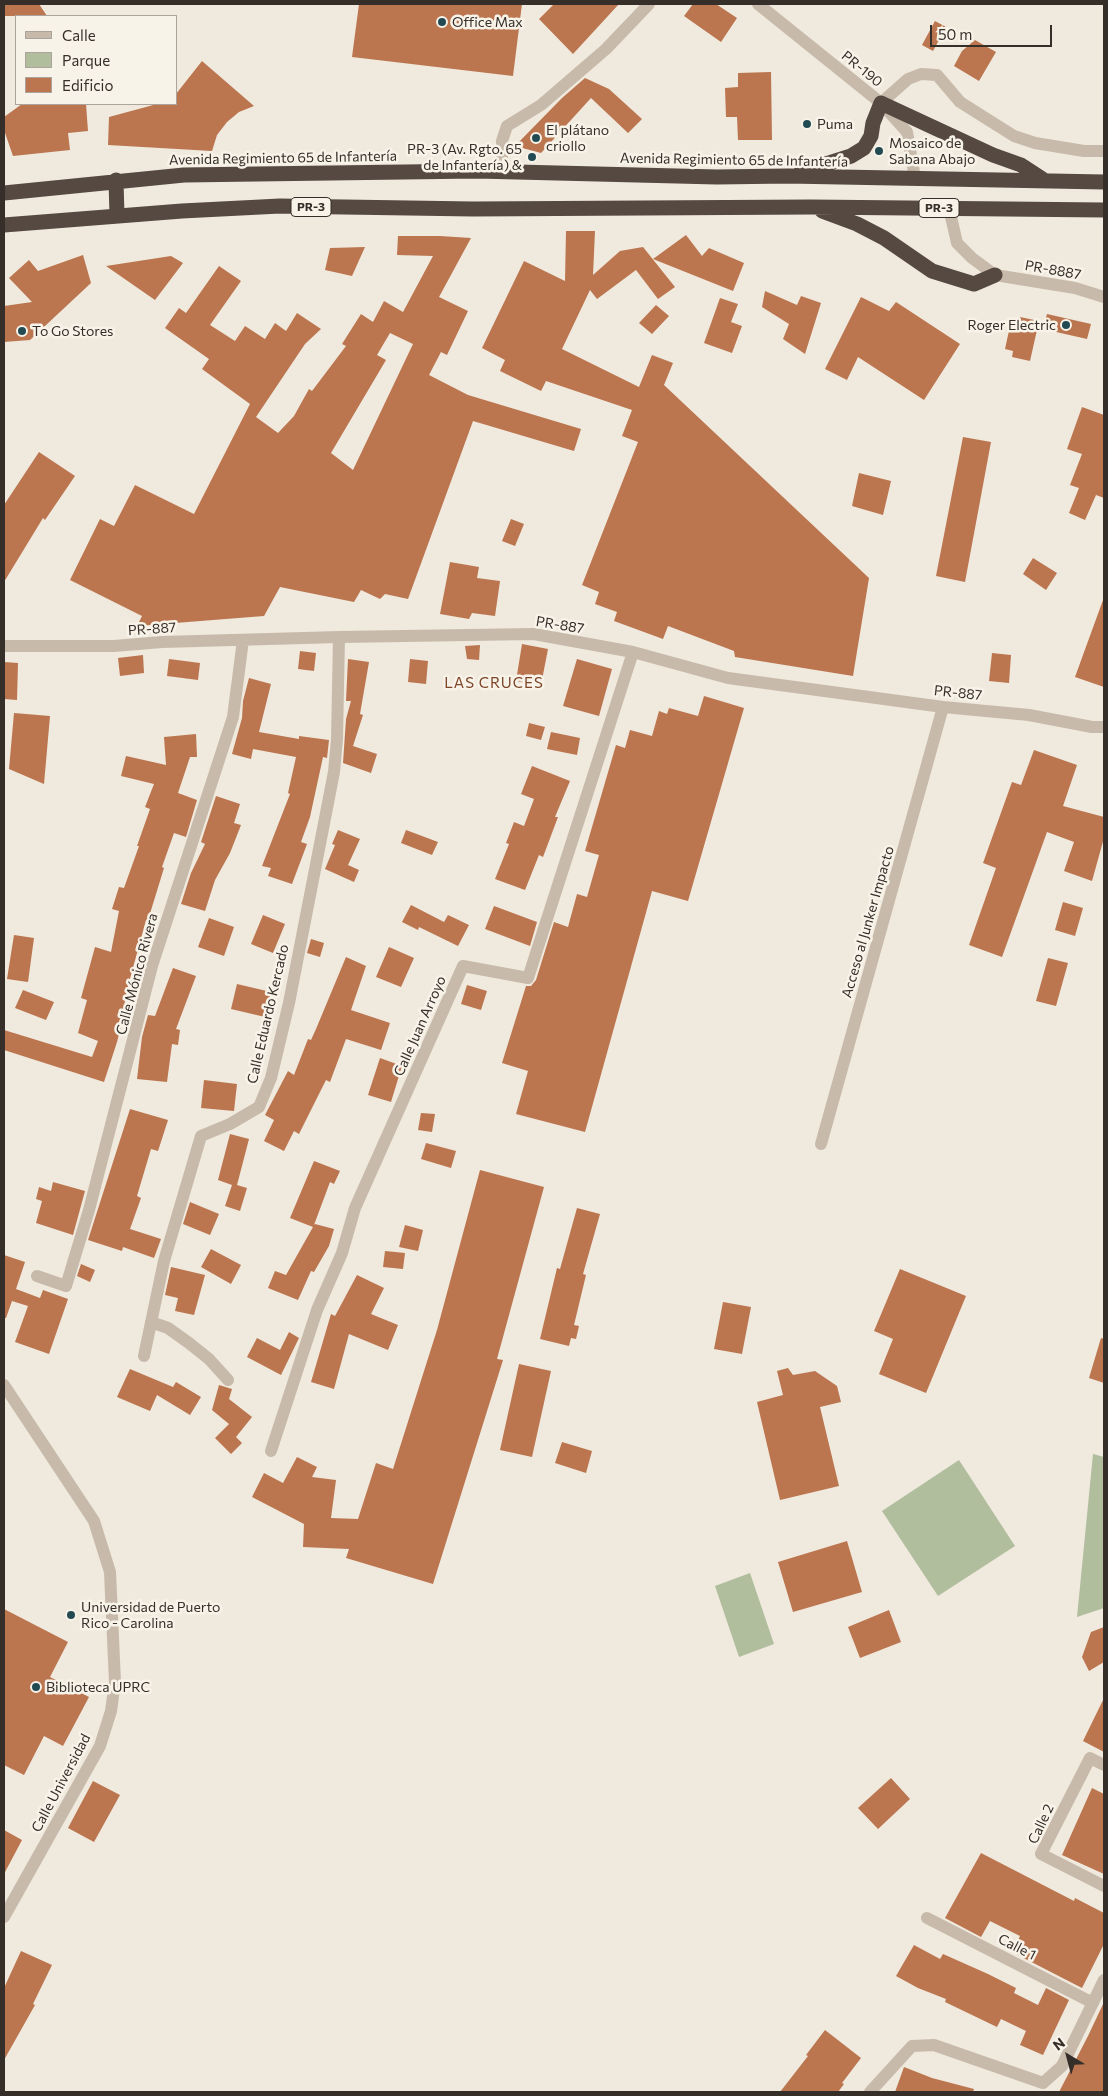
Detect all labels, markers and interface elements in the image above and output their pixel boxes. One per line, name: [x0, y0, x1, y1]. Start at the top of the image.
place label: Office Max: [452, 14, 523, 30]
legend: [15, 15, 178, 105]
scale bar: [933, 15, 1056, 47]
marker: Office Max: [436, 16, 448, 28]
text: 50 m: [938, 25, 972, 43]
text: Calle: [62, 26, 96, 44]
street label: PR-190: [838, 47, 886, 91]
text: Parque: [62, 51, 110, 69]
text: Edificio: [62, 76, 113, 94]
place label: Puma: [817, 116, 853, 132]
marker: Puma: [801, 118, 813, 130]
place label: El plátano criollo: [546, 122, 609, 154]
marker: El plátano criollo: [530, 132, 542, 144]
place label: Mosaico de Sabana Abajo: [889, 135, 975, 168]
place label: PR-3 (Av. Rgto. 65 de Infantería) &: [407, 141, 522, 174]
marker: Mosaico de Sabana Abajo: [873, 145, 885, 157]
street label: Avenida Regimiento 65 de Infantería: [169, 148, 397, 168]
street label: Avenida Regimiento 65 de Infantería: [620, 150, 848, 170]
marker: PR-3 (Av. Rgto. 65 de Infantería) &: [526, 151, 538, 163]
road number: PR-3: [291, 198, 331, 216]
road number: PR-3: [919, 198, 959, 218]
street label: PR-8887: [1024, 257, 1082, 283]
place label: Roger Electric: [968, 317, 1056, 333]
marker: Roger Electric: [1060, 319, 1072, 331]
place label: To Go Stores: [32, 323, 113, 339]
marker: To Go Stores: [16, 325, 28, 337]
street label: PR-887: [535, 613, 585, 637]
street label: PR-887: [127, 619, 177, 639]
district label: LAS CRUCES: [443, 674, 545, 692]
street label: PR-887: [933, 682, 983, 704]
street label: Acceso al Junker Impacto: [838, 844, 898, 1000]
street label: Calle Mónico Rivera: [113, 911, 161, 1037]
street label: Calle Eduardo Kercado: [244, 943, 292, 1085]
street label: Calle Juan Arroyo: [390, 973, 450, 1079]
place label: Universidad de Puerto Rico - Carolina: [81, 1599, 220, 1631]
marker: Universidad de Puerto Rico - Carolina: [65, 1609, 77, 1621]
place label: Biblioteca UPRC: [46, 1679, 150, 1695]
marker: Biblioteca UPRC: [30, 1681, 42, 1693]
street label: Calle Universidad: [28, 1731, 94, 1835]
street label: Calle 2: [1025, 1801, 1057, 1847]
street label: Calle 1: [995, 1930, 1039, 1964]
north arrow: [1043, 2031, 1093, 2081]
text: N: [1049, 2034, 1068, 2054]

